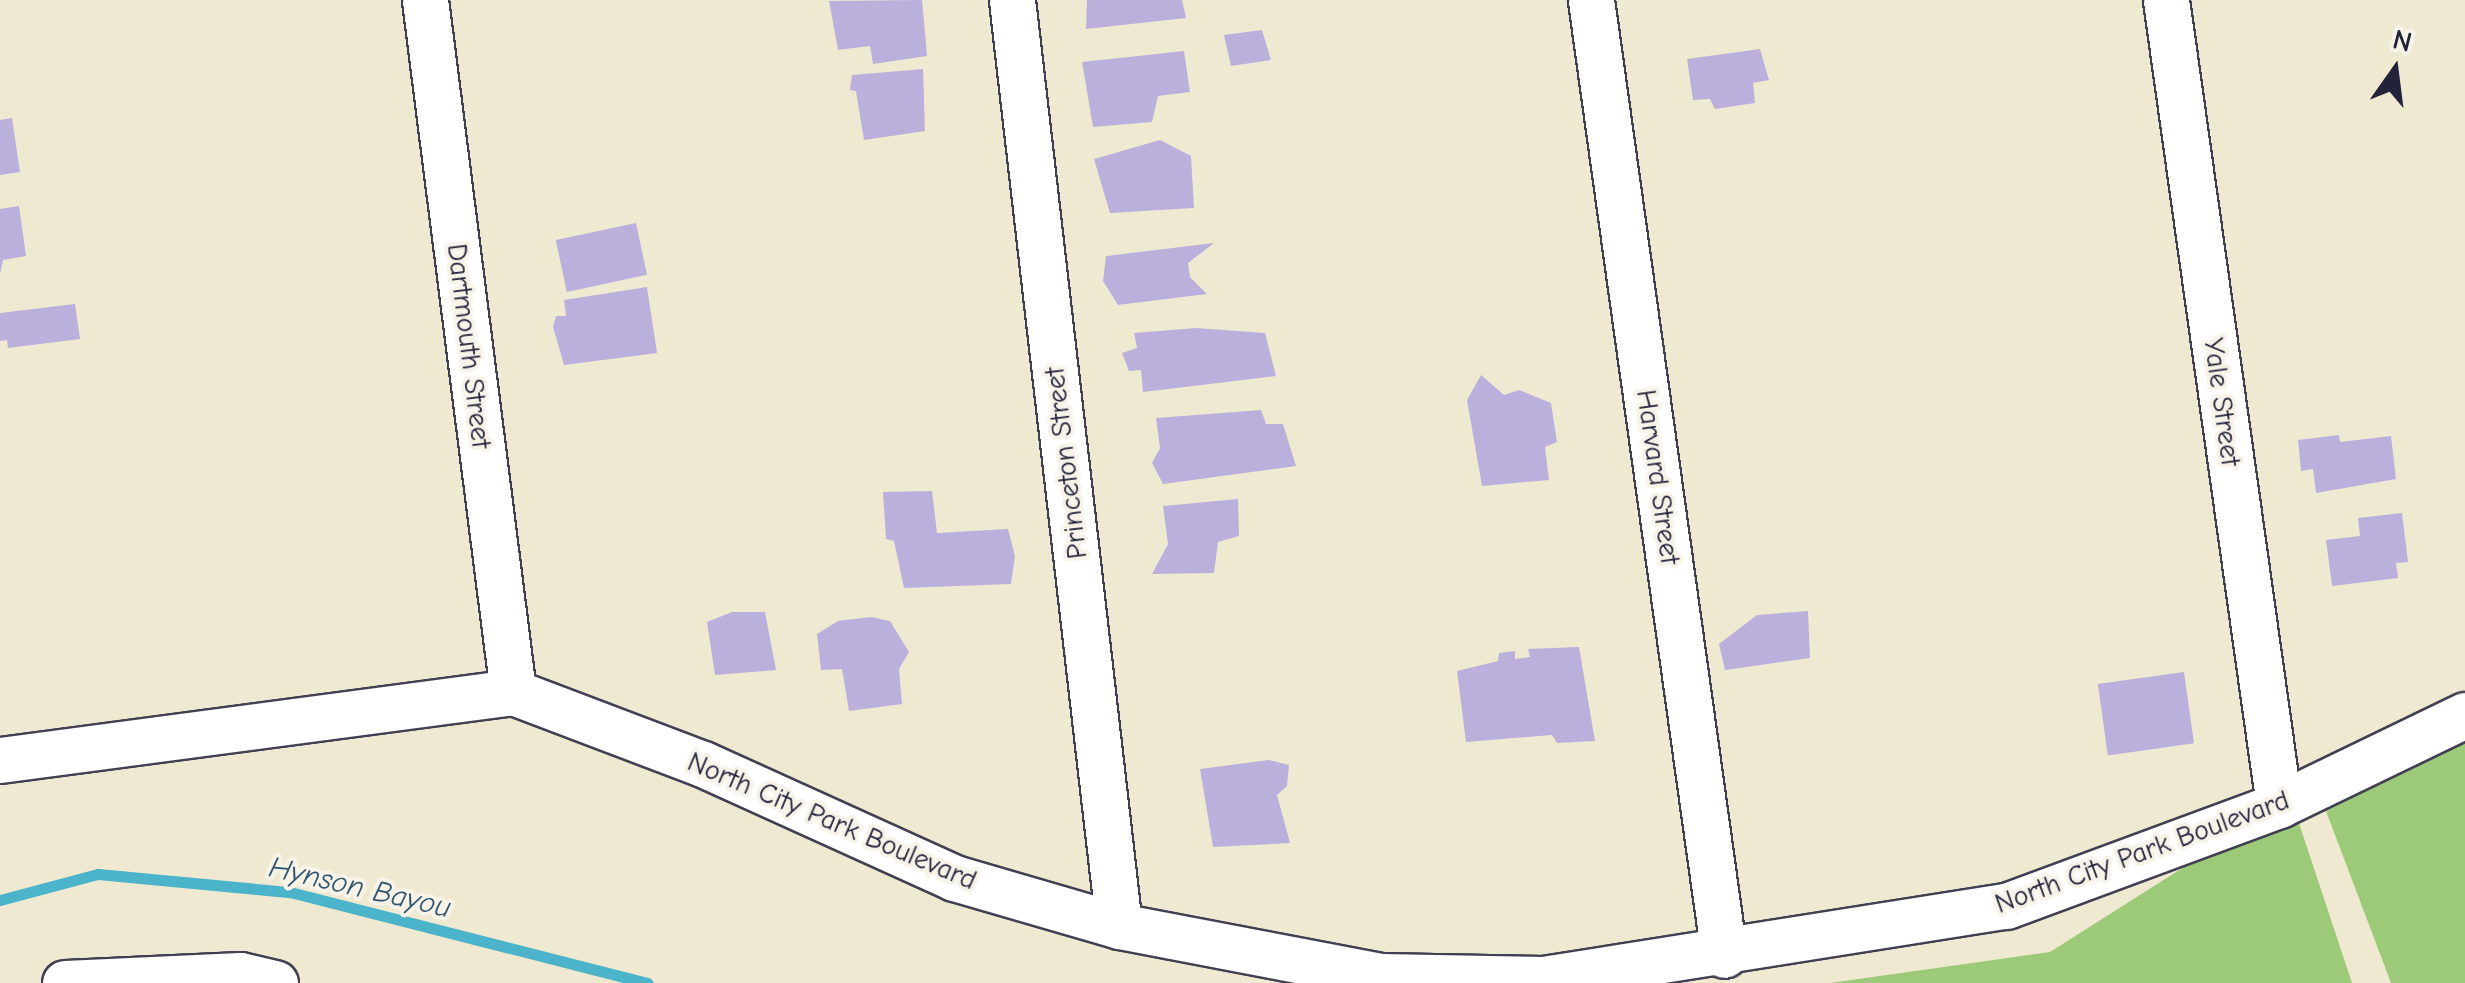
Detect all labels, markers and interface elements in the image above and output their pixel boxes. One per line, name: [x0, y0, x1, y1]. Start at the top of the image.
north arrow: [2345, 20, 2445, 120]
text: N: [2390, 23, 2415, 59]
street label: Dartmouth Street: [440, 242, 498, 450]
street label: Yale Street: [2196, 336, 2248, 468]
street label: Princeton Street: [1038, 365, 1094, 561]
street label: Harvard Street: [1629, 388, 1687, 566]
street label: North City Park Boulevard: [683, 745, 981, 897]
street label: North City Park Boulevard: [1990, 783, 2294, 921]
water label: Hynson Bayou: [265, 850, 455, 926]

